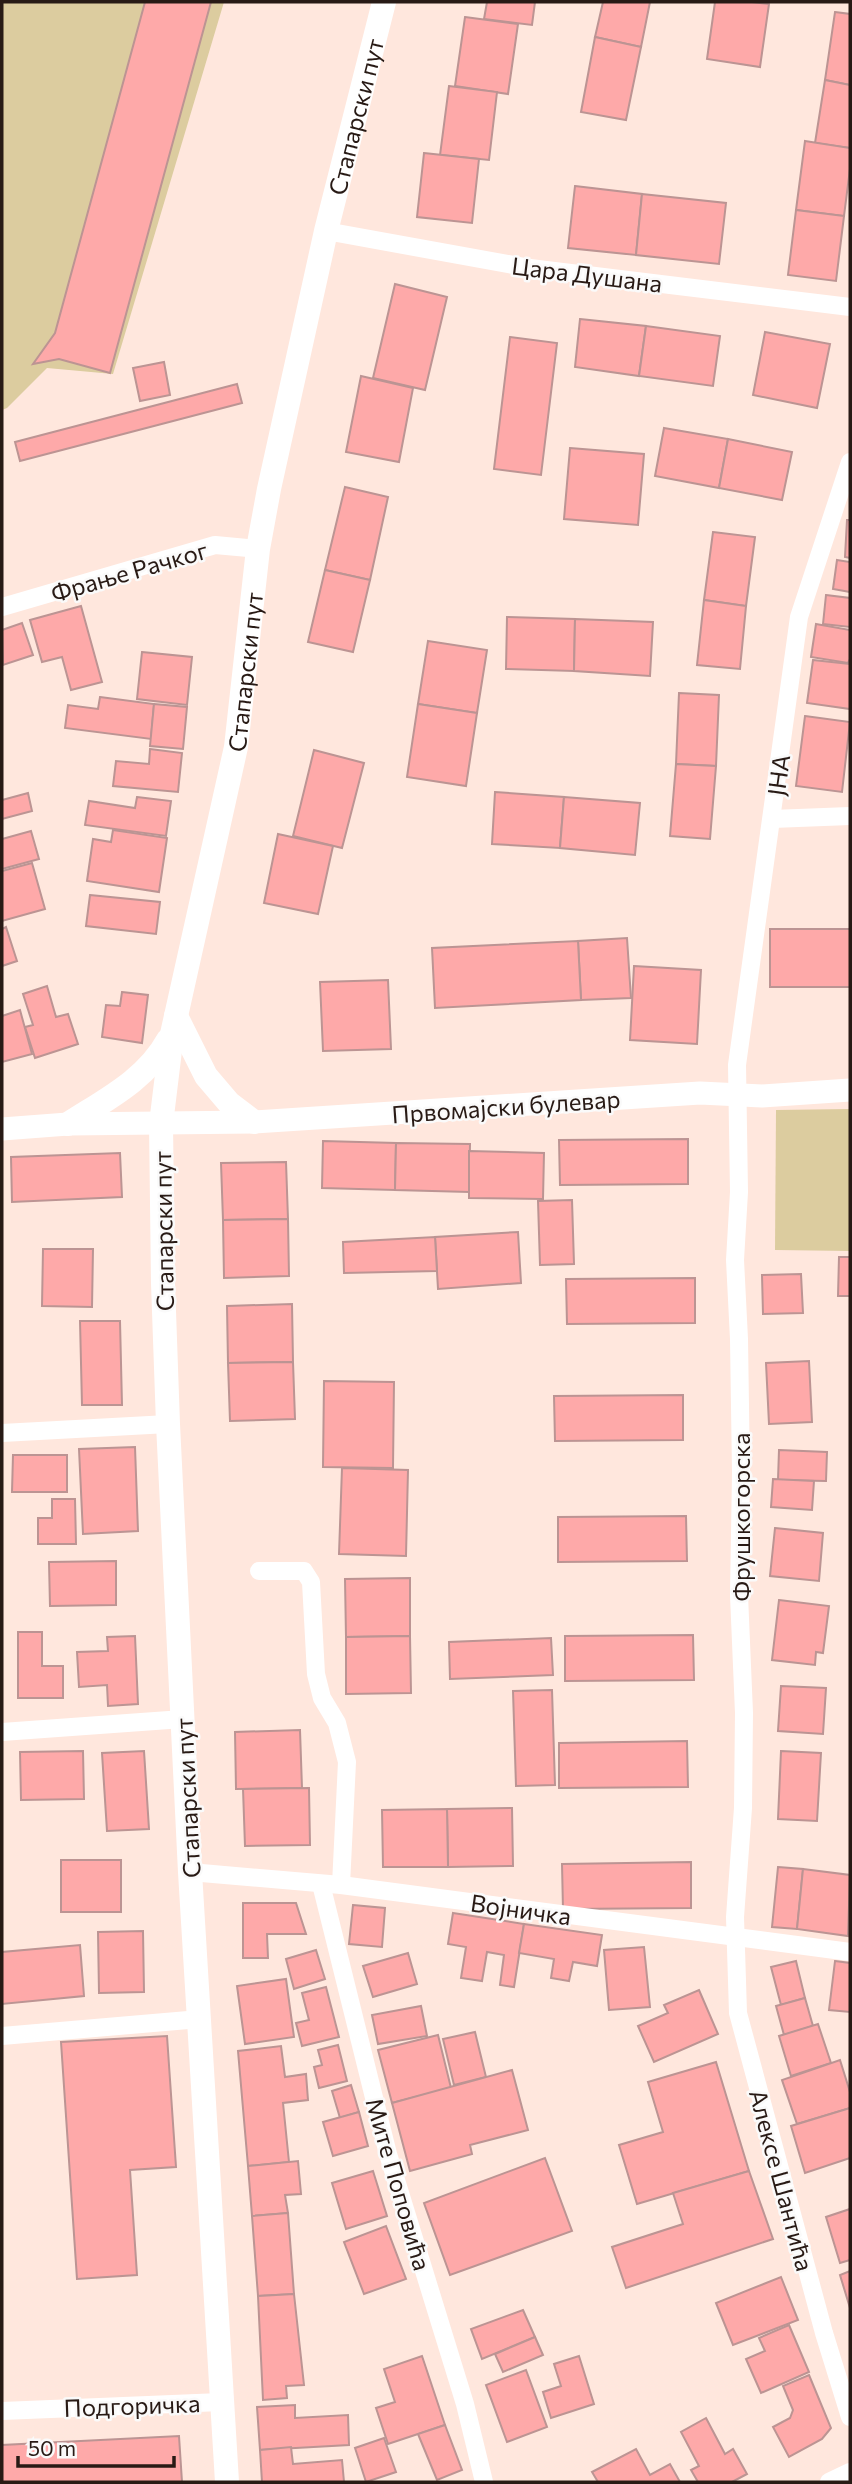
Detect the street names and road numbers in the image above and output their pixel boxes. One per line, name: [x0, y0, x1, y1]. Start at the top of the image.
street label: Стапарски пут: [321, 35, 389, 198]
street label: Цара Душана: [510, 250, 664, 298]
street label: Фрање Рачког: [47, 535, 211, 607]
street label: Стапарски пут: [221, 591, 268, 753]
street label: ЈНА: [761, 752, 795, 798]
street label: Првомајски булевар: [391, 1084, 621, 1128]
street label: Стапарски пут: [147, 1151, 179, 1311]
street label: Фрушкогорска: [726, 1432, 755, 1602]
street label: Стапарски пут: [168, 1717, 206, 1879]
street label: Војничка: [469, 1888, 573, 1930]
street label: Алексе Шантића: [744, 2086, 820, 2274]
street label: Мите Поповића: [361, 2094, 437, 2274]
street label: Подгоричка: [63, 2388, 201, 2422]

